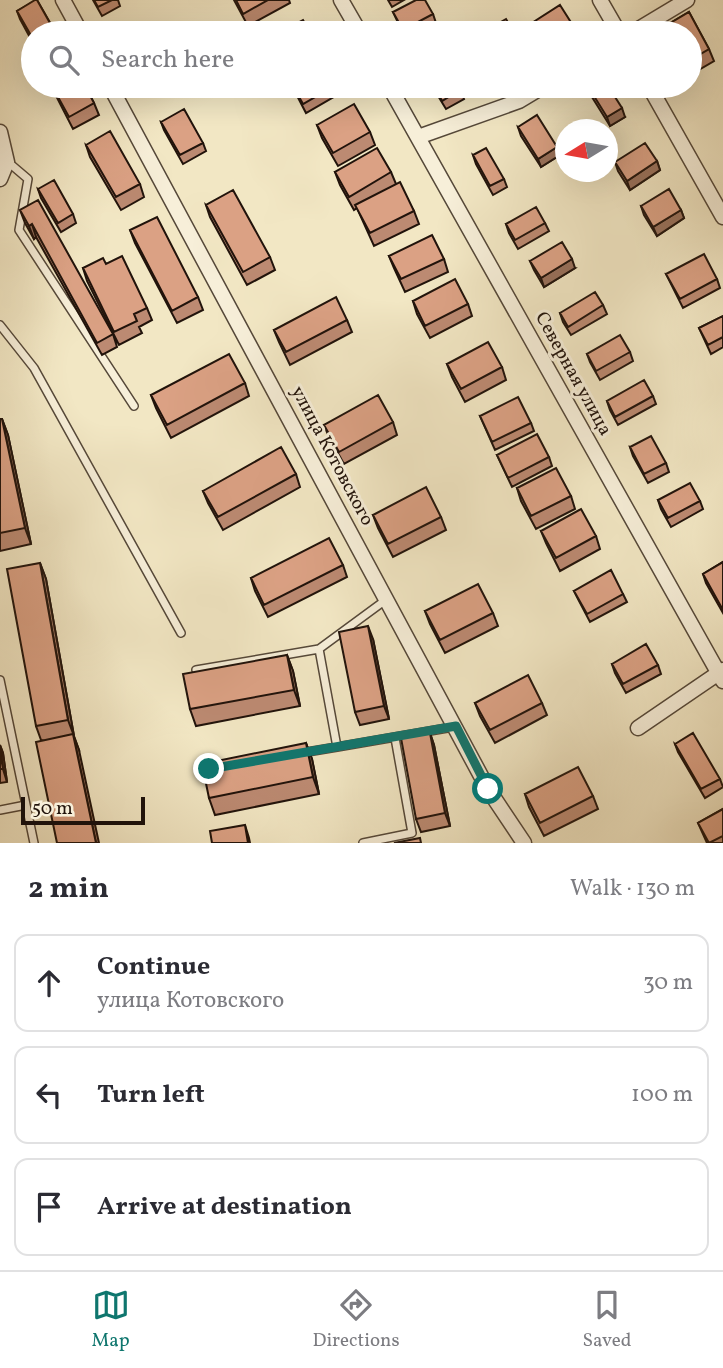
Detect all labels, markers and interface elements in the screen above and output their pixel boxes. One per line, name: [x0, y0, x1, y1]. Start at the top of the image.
search box: [21, 21, 702, 98]
icon: search: [45, 41, 83, 79]
text: Search here: [101, 42, 234, 78]
north arrow: [555, 119, 618, 182]
street label: Северная улица: [528, 307, 618, 441]
street label: улица Котовского: [284, 382, 380, 530]
route end: [193, 753, 224, 784]
route start: [472, 773, 503, 804]
scale bar: [21, 794, 145, 826]
text: 50 m: [32, 796, 73, 822]
text: 2 min: [28, 868, 109, 910]
text: Walk · 130 m: [570, 873, 695, 905]
text: Continue: [97, 949, 210, 985]
icon: ahead: [30, 964, 68, 1002]
text: 30 m: [643, 967, 693, 999]
text: улица Котовского: [97, 985, 284, 1017]
icon: left: [30, 1076, 68, 1114]
text: Turn left: [97, 1077, 205, 1113]
text: 100 m: [631, 1079, 693, 1111]
icon: arrive: [30, 1188, 68, 1226]
text: Arrive at destination: [97, 1189, 352, 1225]
tab: Map: [91, 1286, 130, 1354]
tab: Directions: [313, 1286, 400, 1354]
tab: Saved: [583, 1286, 631, 1354]

